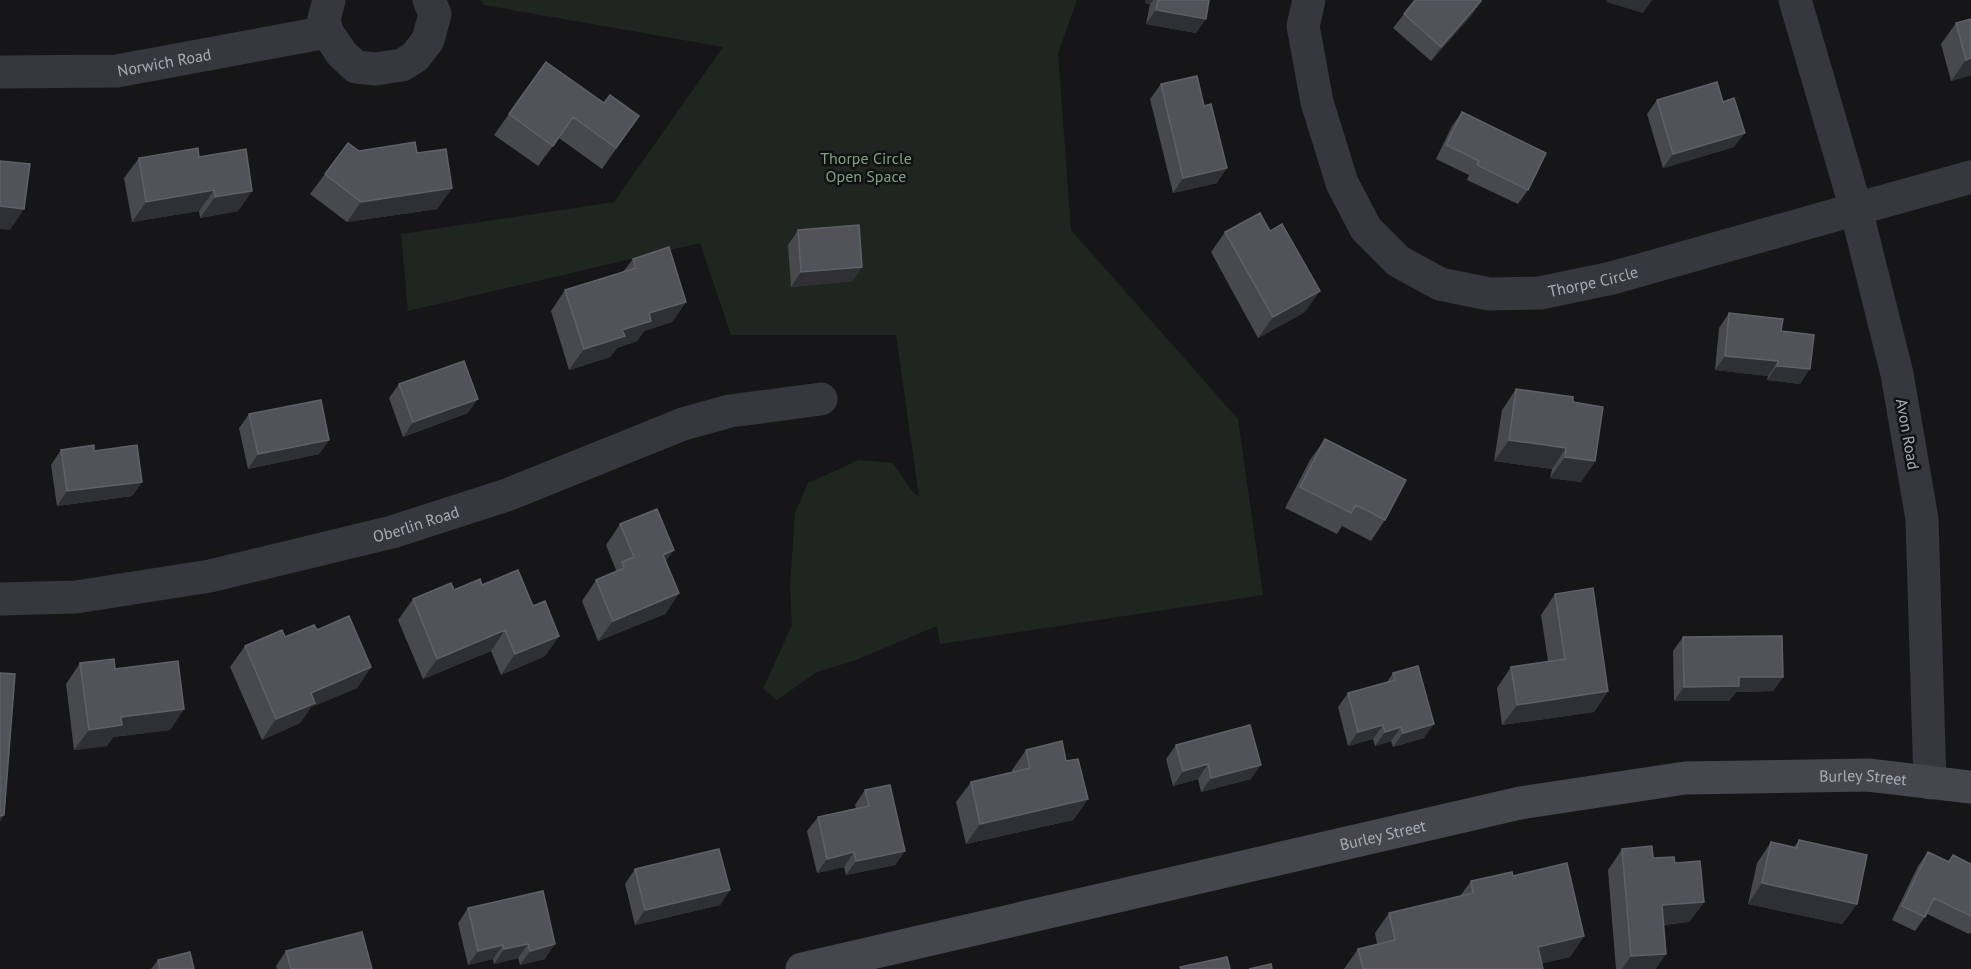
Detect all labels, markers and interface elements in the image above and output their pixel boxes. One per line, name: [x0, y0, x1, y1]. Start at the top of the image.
street label: Norwich Road: [116, 44, 213, 81]
park label: Thorpe Circle Open Space: [820, 148, 912, 186]
street label: Thorpe Circle: [1546, 261, 1640, 301]
street label: Avon Road: [1892, 397, 1924, 471]
street label: Oberlin Road: [371, 501, 461, 546]
street label: Burley Street: [1819, 765, 1909, 790]
street label: Burley Street: [1338, 815, 1428, 854]

